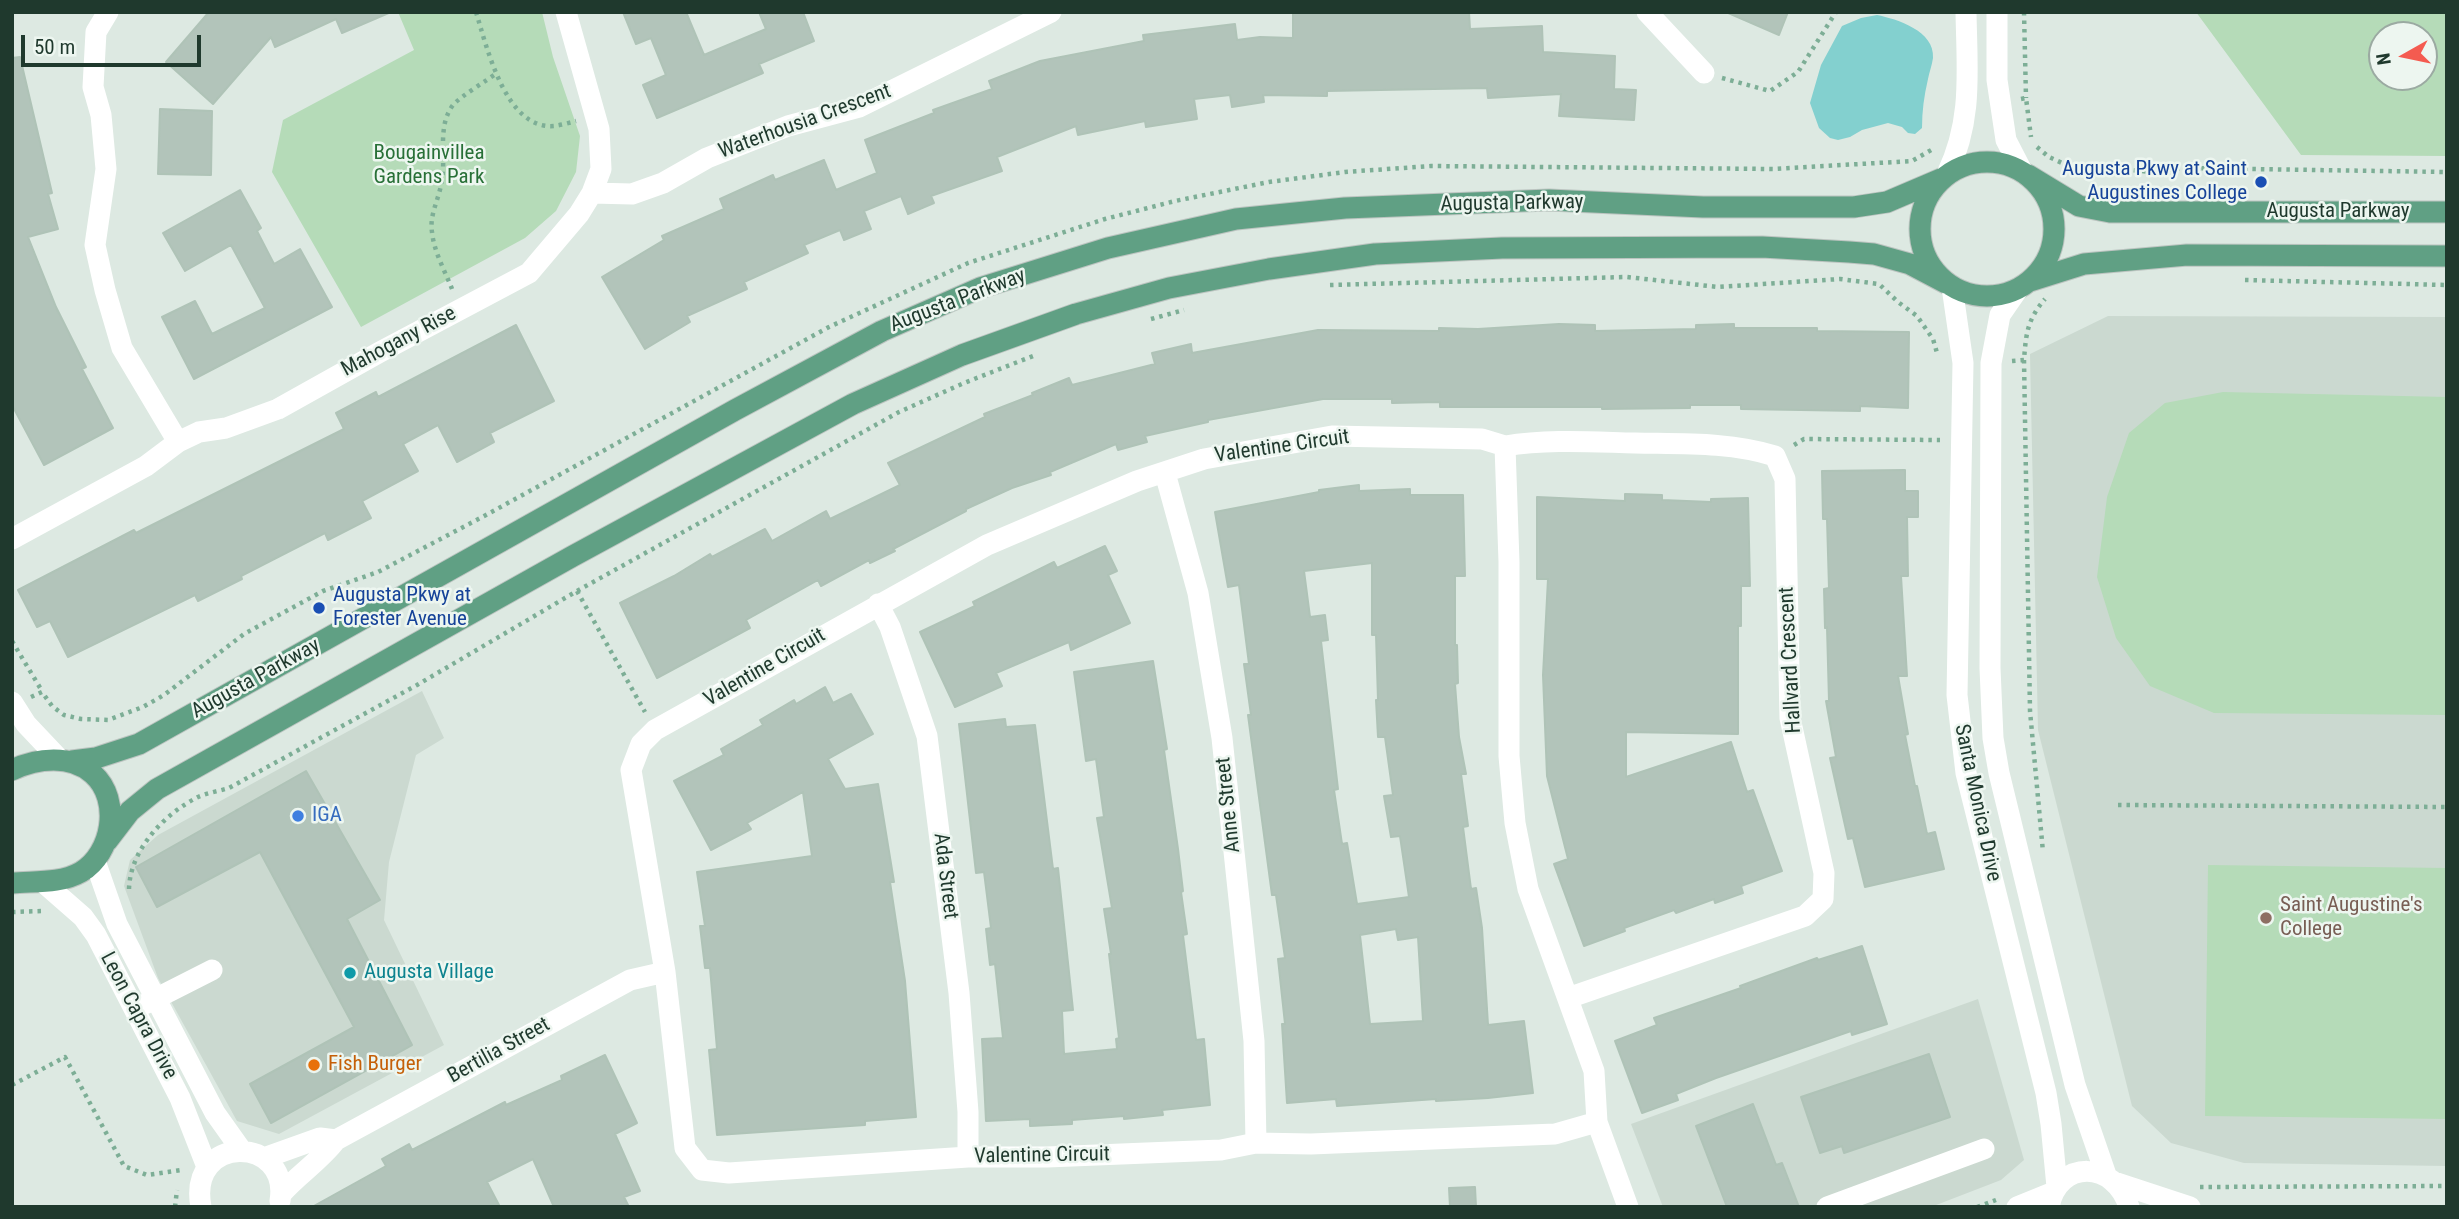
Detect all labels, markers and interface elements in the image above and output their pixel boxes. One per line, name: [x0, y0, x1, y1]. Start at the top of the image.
scale bar: [24, 21, 205, 65]
north arrow: [2368, 21, 2438, 91]
text: 50 m: [34, 35, 75, 59]
text: N: [2371, 52, 2396, 67]
street label: Waterhousia Crescent: [715, 79, 895, 165]
park label: Bougainvillea Gardens Park: [374, 141, 484, 191]
place label: Augusta Pkwy at Saint Augustines College: [2062, 157, 2247, 207]
marker: Augusta Pkwy at Saint Augustines College: [2253, 174, 2269, 190]
street label: Augusta Parkway: [1440, 190, 1584, 218]
street label: Augusta Parkway: [2266, 199, 2410, 225]
street label: Augusta Parkway: [887, 264, 1029, 338]
street label: Mahogany Rise: [337, 301, 461, 383]
street label: Valentine Circuit: [1213, 425, 1351, 469]
place label: Augusta Pkwy at Forester Avenue: [333, 583, 471, 633]
street label: Hallvard Crescent: [1775, 586, 1807, 734]
marker: Augusta Pkwy at Forester Avenue: [311, 600, 327, 616]
street label: Valentine Circuit: [700, 623, 830, 713]
street label: Augusta Parkway: [187, 633, 325, 725]
street label: Santa Monica Drive: [1948, 722, 2006, 884]
street label: Anne Street: [1211, 756, 1247, 854]
place label: IGA: [312, 803, 342, 829]
marker: IGA: [290, 808, 306, 824]
street label: Ada Street: [927, 831, 963, 921]
place label: Saint Augustine's College: [2280, 893, 2423, 943]
marker: Saint Augustine's College: [2258, 910, 2274, 926]
street label: Leon Capra Drive: [94, 948, 182, 1084]
place label: Augusta Village: [364, 960, 494, 986]
marker: Augusta Village: [342, 965, 358, 981]
street label: Bertilia Street: [443, 1013, 555, 1089]
place label: Fish Burger: [328, 1052, 422, 1078]
marker: Fish Burger: [306, 1057, 322, 1073]
street label: Valentine Circuit: [974, 1142, 1110, 1170]

